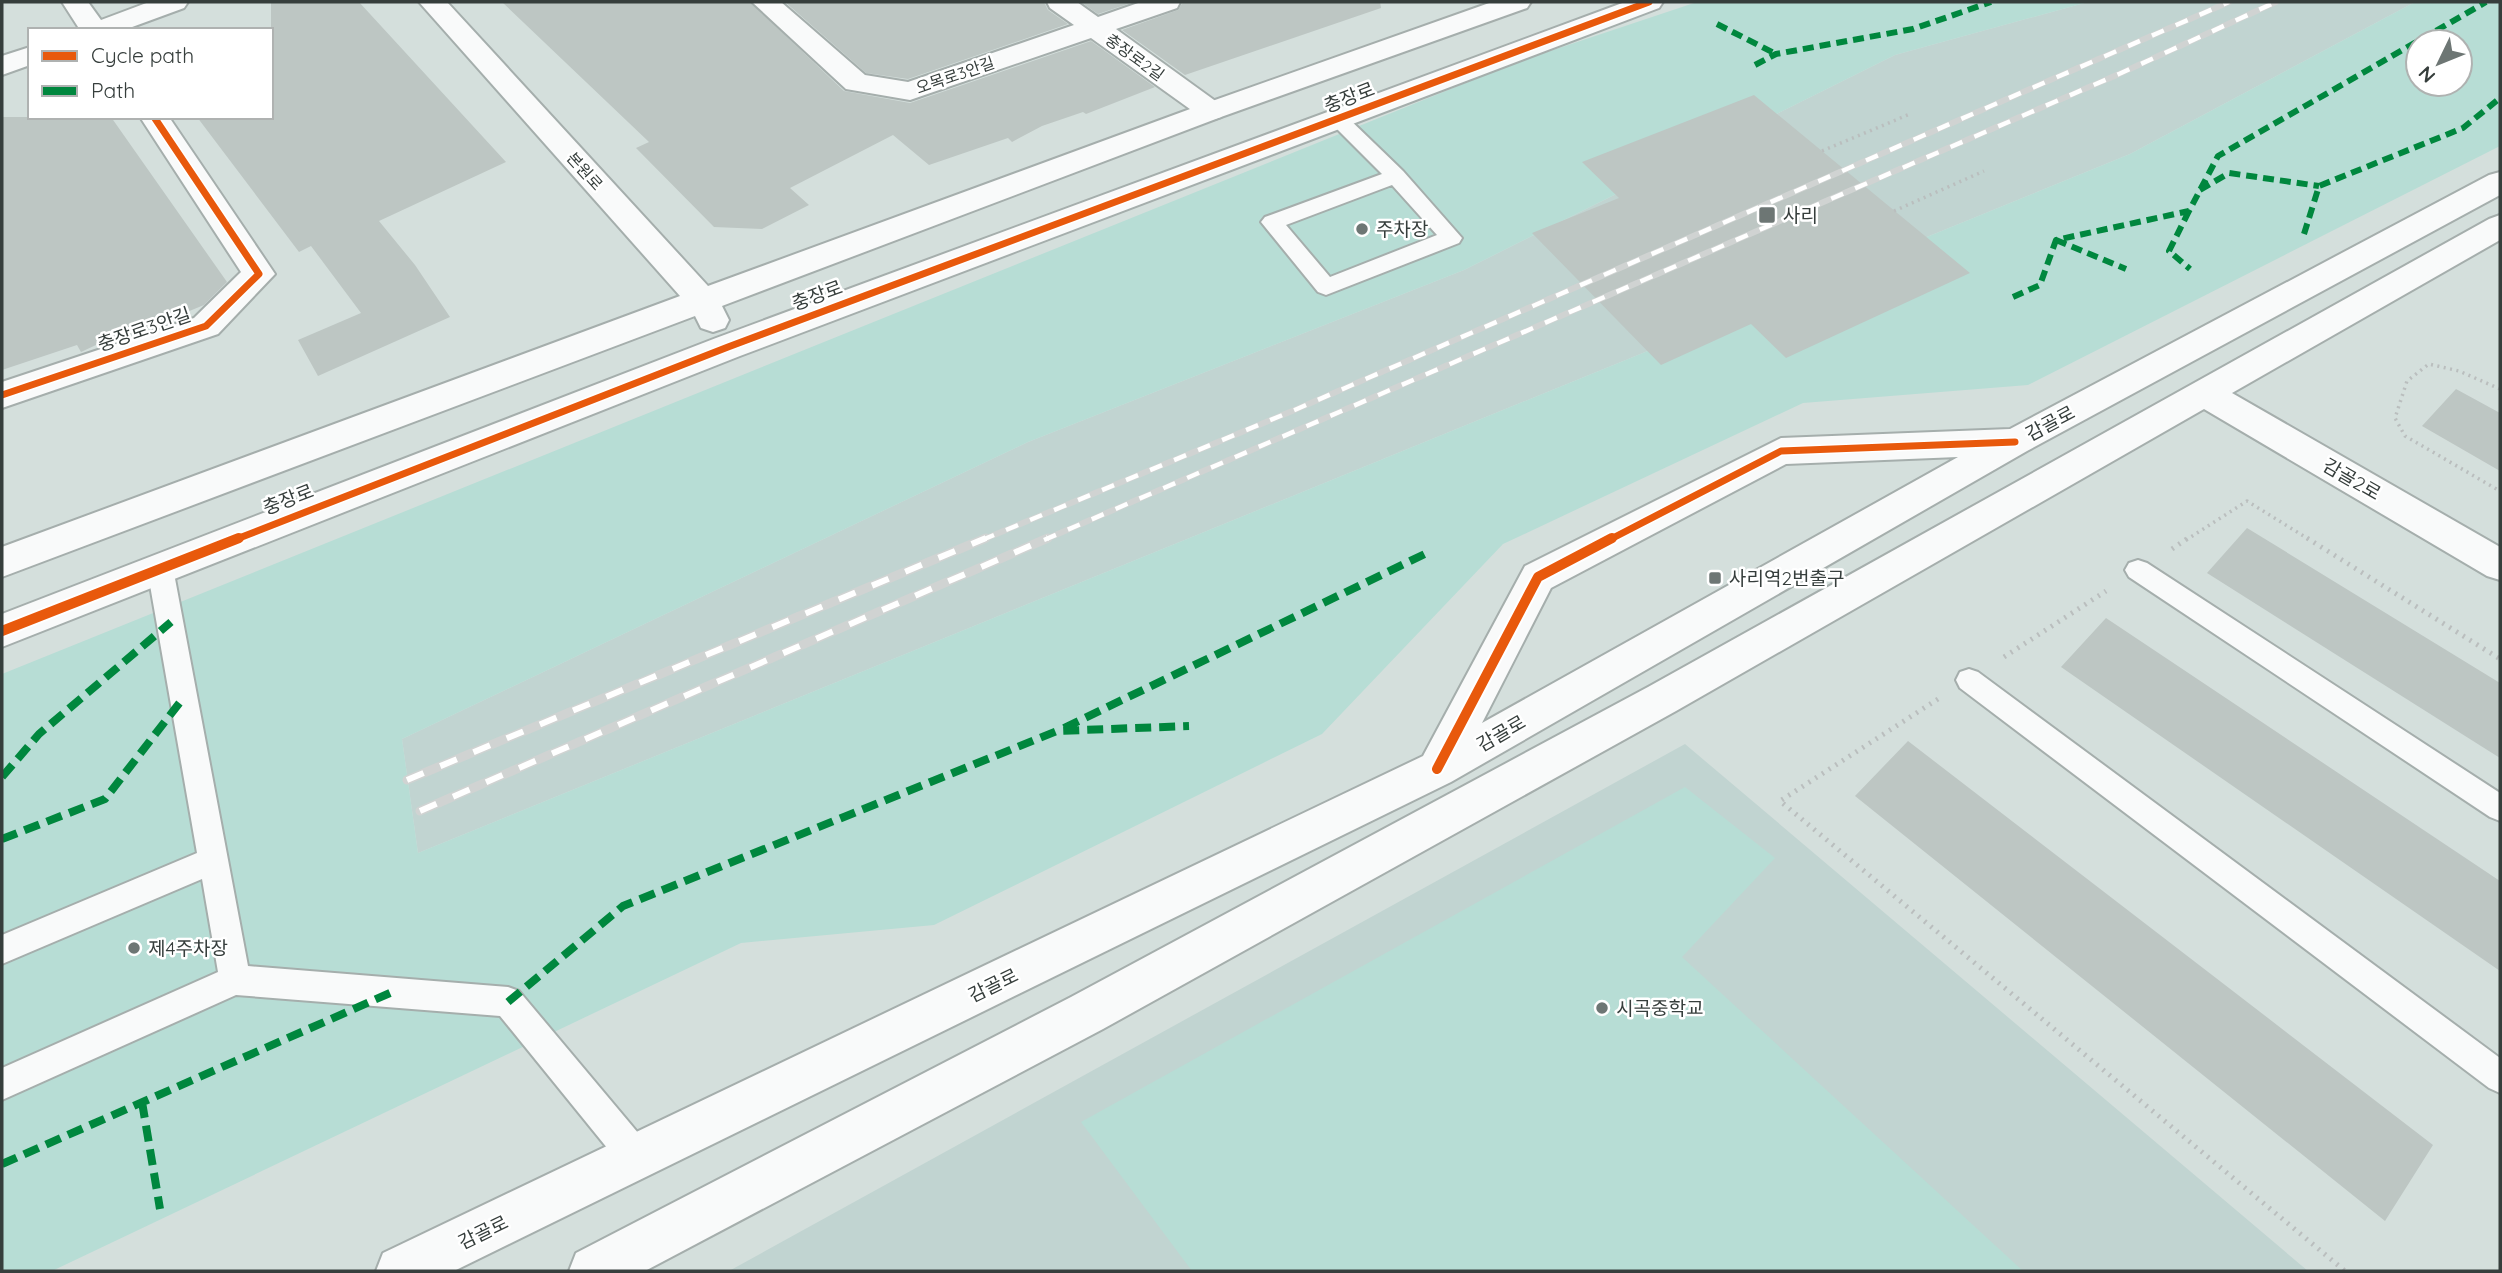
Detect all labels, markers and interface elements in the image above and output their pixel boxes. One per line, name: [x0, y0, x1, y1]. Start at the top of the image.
legend: [28, 28, 273, 119]
north arrow: [2404, 28, 2474, 98]
street label: 충장로2길: [1102, 29, 1168, 85]
text: Cycle path: [91, 42, 194, 68]
street label: 오목로3안길: [913, 52, 997, 98]
text: N: [2413, 61, 2440, 88]
street label: 충장로: [1320, 76, 1378, 118]
text: Path: [91, 77, 135, 103]
street label: 본원로: [563, 148, 607, 194]
place label: 사리: [1783, 203, 1818, 227]
marker: 사리: [1757, 205, 1777, 225]
place label: 주차장: [1376, 217, 1428, 241]
marker: 주차장: [1354, 221, 1370, 237]
street label: 충장로: [788, 275, 846, 315]
street label: 충장로3안길: [94, 302, 194, 356]
street label: 감골로: [2021, 400, 2079, 446]
street label: 감골2로: [2319, 453, 2385, 505]
street label: 충장로: [259, 478, 317, 520]
place label: 사리역2번출구: [1729, 566, 1844, 590]
marker: 사리역2번출구: [1707, 570, 1723, 586]
street label: 감골로: [1472, 709, 1530, 757]
place label: 제4주차장: [148, 936, 228, 960]
marker: 제4주차장: [126, 940, 142, 956]
street label: 감골로: [964, 963, 1022, 1007]
place label: 시곡중학교: [1616, 996, 1703, 1020]
marker: 시곡중학교: [1594, 1000, 1610, 1016]
street label: 감골로: [454, 1210, 512, 1254]

